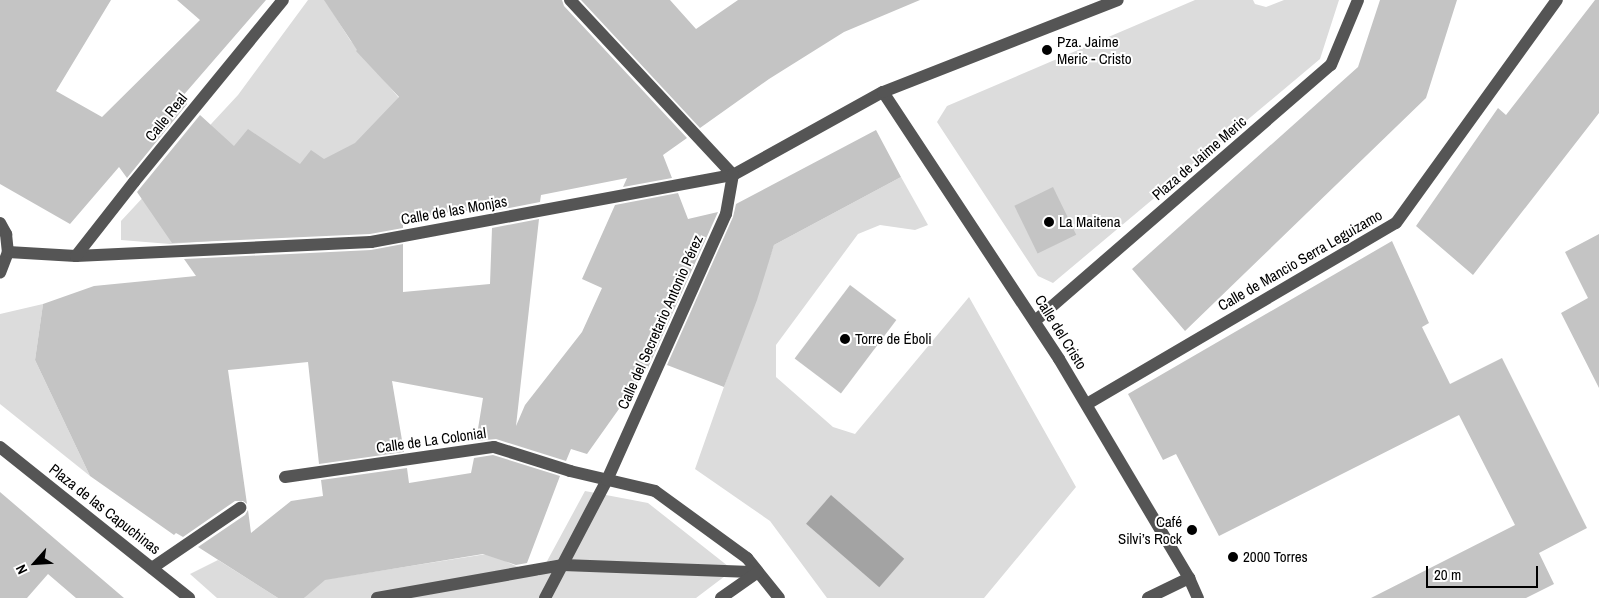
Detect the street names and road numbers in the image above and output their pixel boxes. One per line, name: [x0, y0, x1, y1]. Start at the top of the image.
street label: Calle Real: [141, 89, 191, 145]
street label: Plaza de Jaime Meric: [1148, 112, 1250, 204]
street label: Calle de las Monjas: [400, 192, 508, 228]
street label: Calle de Mancio Serra Leguizamo: [1215, 206, 1385, 314]
street label: Calle del Secretario Antonio Pérez: [613, 232, 707, 412]
street label: Calle del Cristo: [1031, 292, 1091, 372]
street label: Calle de La Colonial: [375, 423, 487, 457]
street label: Plaza de las Capuchinas: [46, 460, 164, 558]

